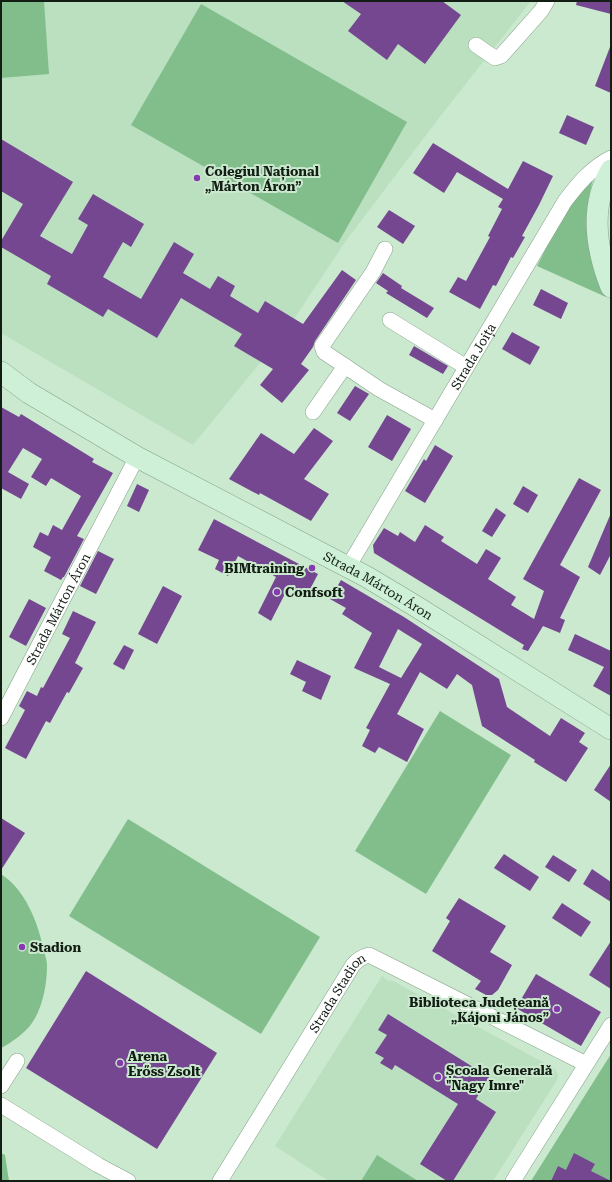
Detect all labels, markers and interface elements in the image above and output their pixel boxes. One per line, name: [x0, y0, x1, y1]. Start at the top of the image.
place label: Colegiul Național „Márton Áron”: [205, 164, 320, 194]
marker: Colegiul Național „Márton Áron”: [192, 173, 202, 183]
street label: Strada Joița: [448, 320, 499, 393]
street label: Strada Márton Áron: [321, 549, 436, 623]
street label: Strada Márton Áron: [23, 550, 94, 667]
place label: BIMtraining: [224, 561, 304, 576]
marker: BIMtraining: [307, 563, 317, 573]
place label: Confsoft: [285, 585, 344, 600]
marker: Confsoft: [272, 587, 282, 597]
place label: Stadion: [30, 940, 81, 955]
marker: Stadion: [17, 942, 27, 952]
street label: Strada Stadion: [306, 950, 369, 1035]
place label: Biblioteca Județeană „Kájoni János”: [409, 995, 549, 1025]
marker: Biblioteca Județeană „Kájoni János”: [552, 1004, 562, 1014]
place label: Arena Erőss Zsolt: [128, 1049, 201, 1079]
marker: Arena Erőss Zsolt: [115, 1058, 125, 1068]
place label: Școala Generală "Nagy Imre": [446, 1063, 553, 1093]
marker: Școala Generală "Nagy Imre": [433, 1072, 443, 1082]

